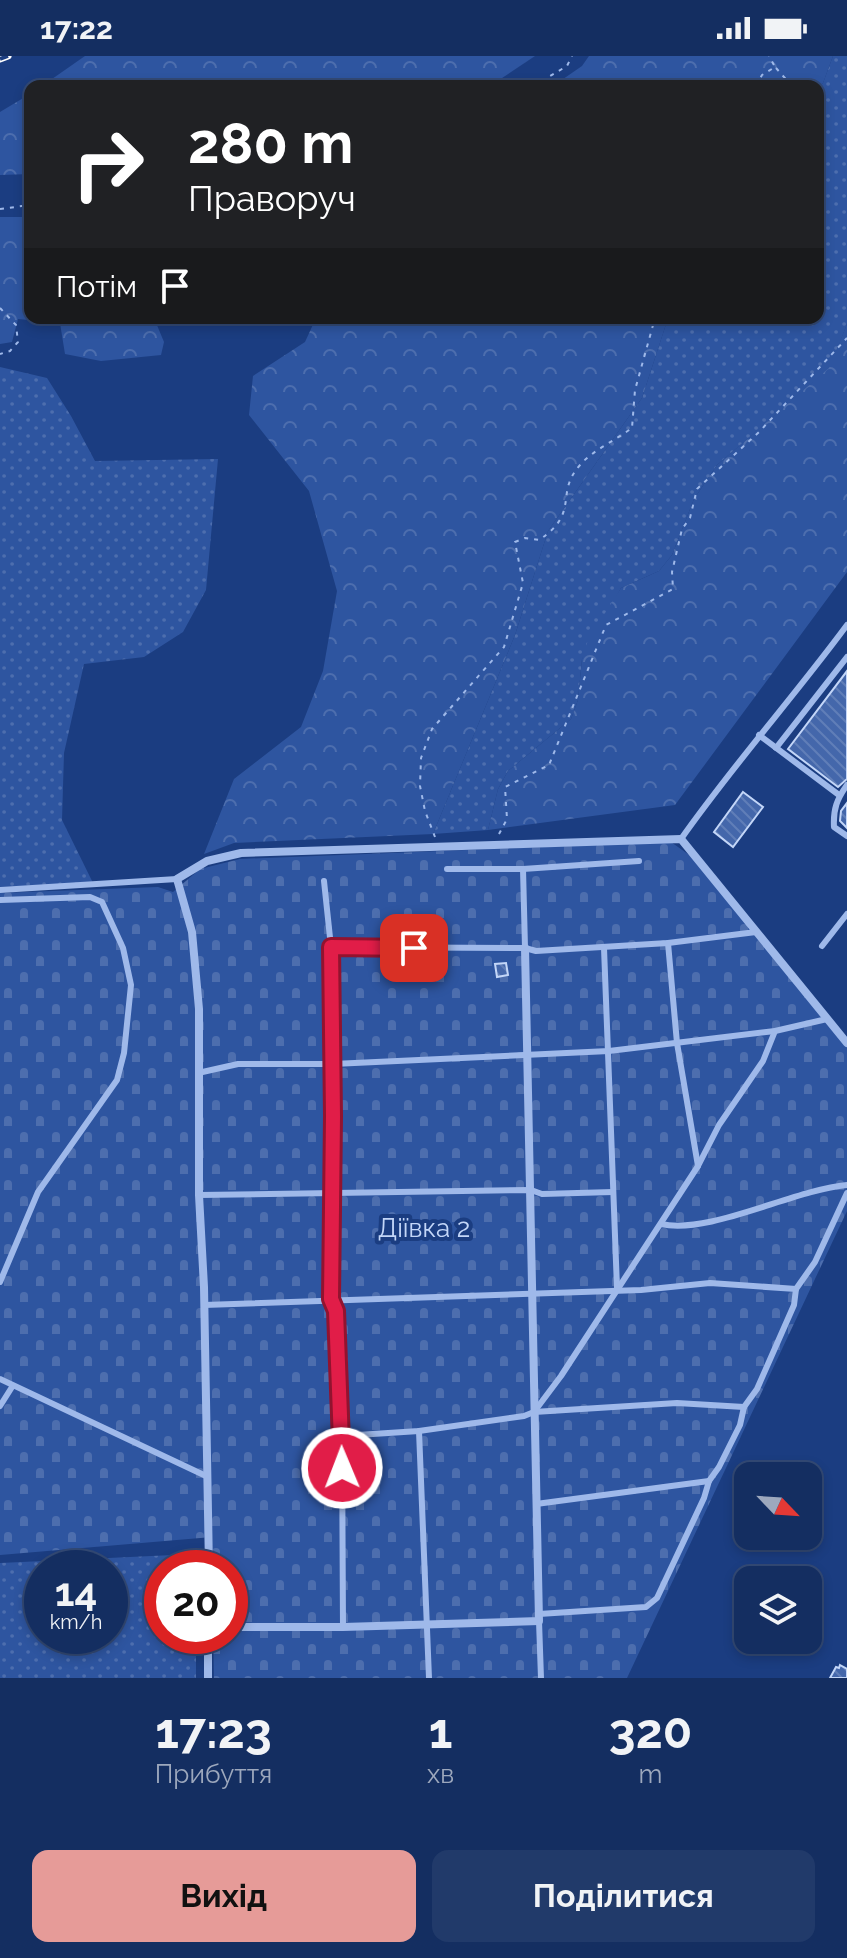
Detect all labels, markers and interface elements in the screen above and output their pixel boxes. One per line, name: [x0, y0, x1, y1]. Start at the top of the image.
text: 17:22: [40, 11, 113, 46]
text: 280 m: [188, 110, 353, 176]
icon: right: [56, 112, 160, 216]
text: Праворуч: [188, 177, 356, 219]
icon: arrive: [153, 264, 197, 308]
text: Потім: [56, 269, 137, 304]
pin: [380, 914, 448, 982]
icon: arrive: [392, 926, 436, 970]
park label: Діївка 2: [378, 1213, 470, 1243]
position arrow: [300, 1426, 384, 1510]
north arrow: [734, 1462, 822, 1550]
map controls: [734, 1462, 822, 1654]
speed limit sign: 20: [144, 1550, 248, 1654]
button: layers: [734, 1566, 822, 1654]
text: 14: [55, 1568, 97, 1615]
text: km/h: [50, 1610, 102, 1634]
text: 17:23: [155, 1703, 272, 1759]
text: 1: [429, 1703, 452, 1759]
text: 320: [609, 1703, 692, 1759]
text: Прибуття: [155, 1759, 272, 1789]
text: хв: [427, 1759, 454, 1789]
text: m: [639, 1759, 662, 1789]
button: Вихід: [32, 1850, 416, 1942]
button: Поділитися: [432, 1850, 815, 1942]

